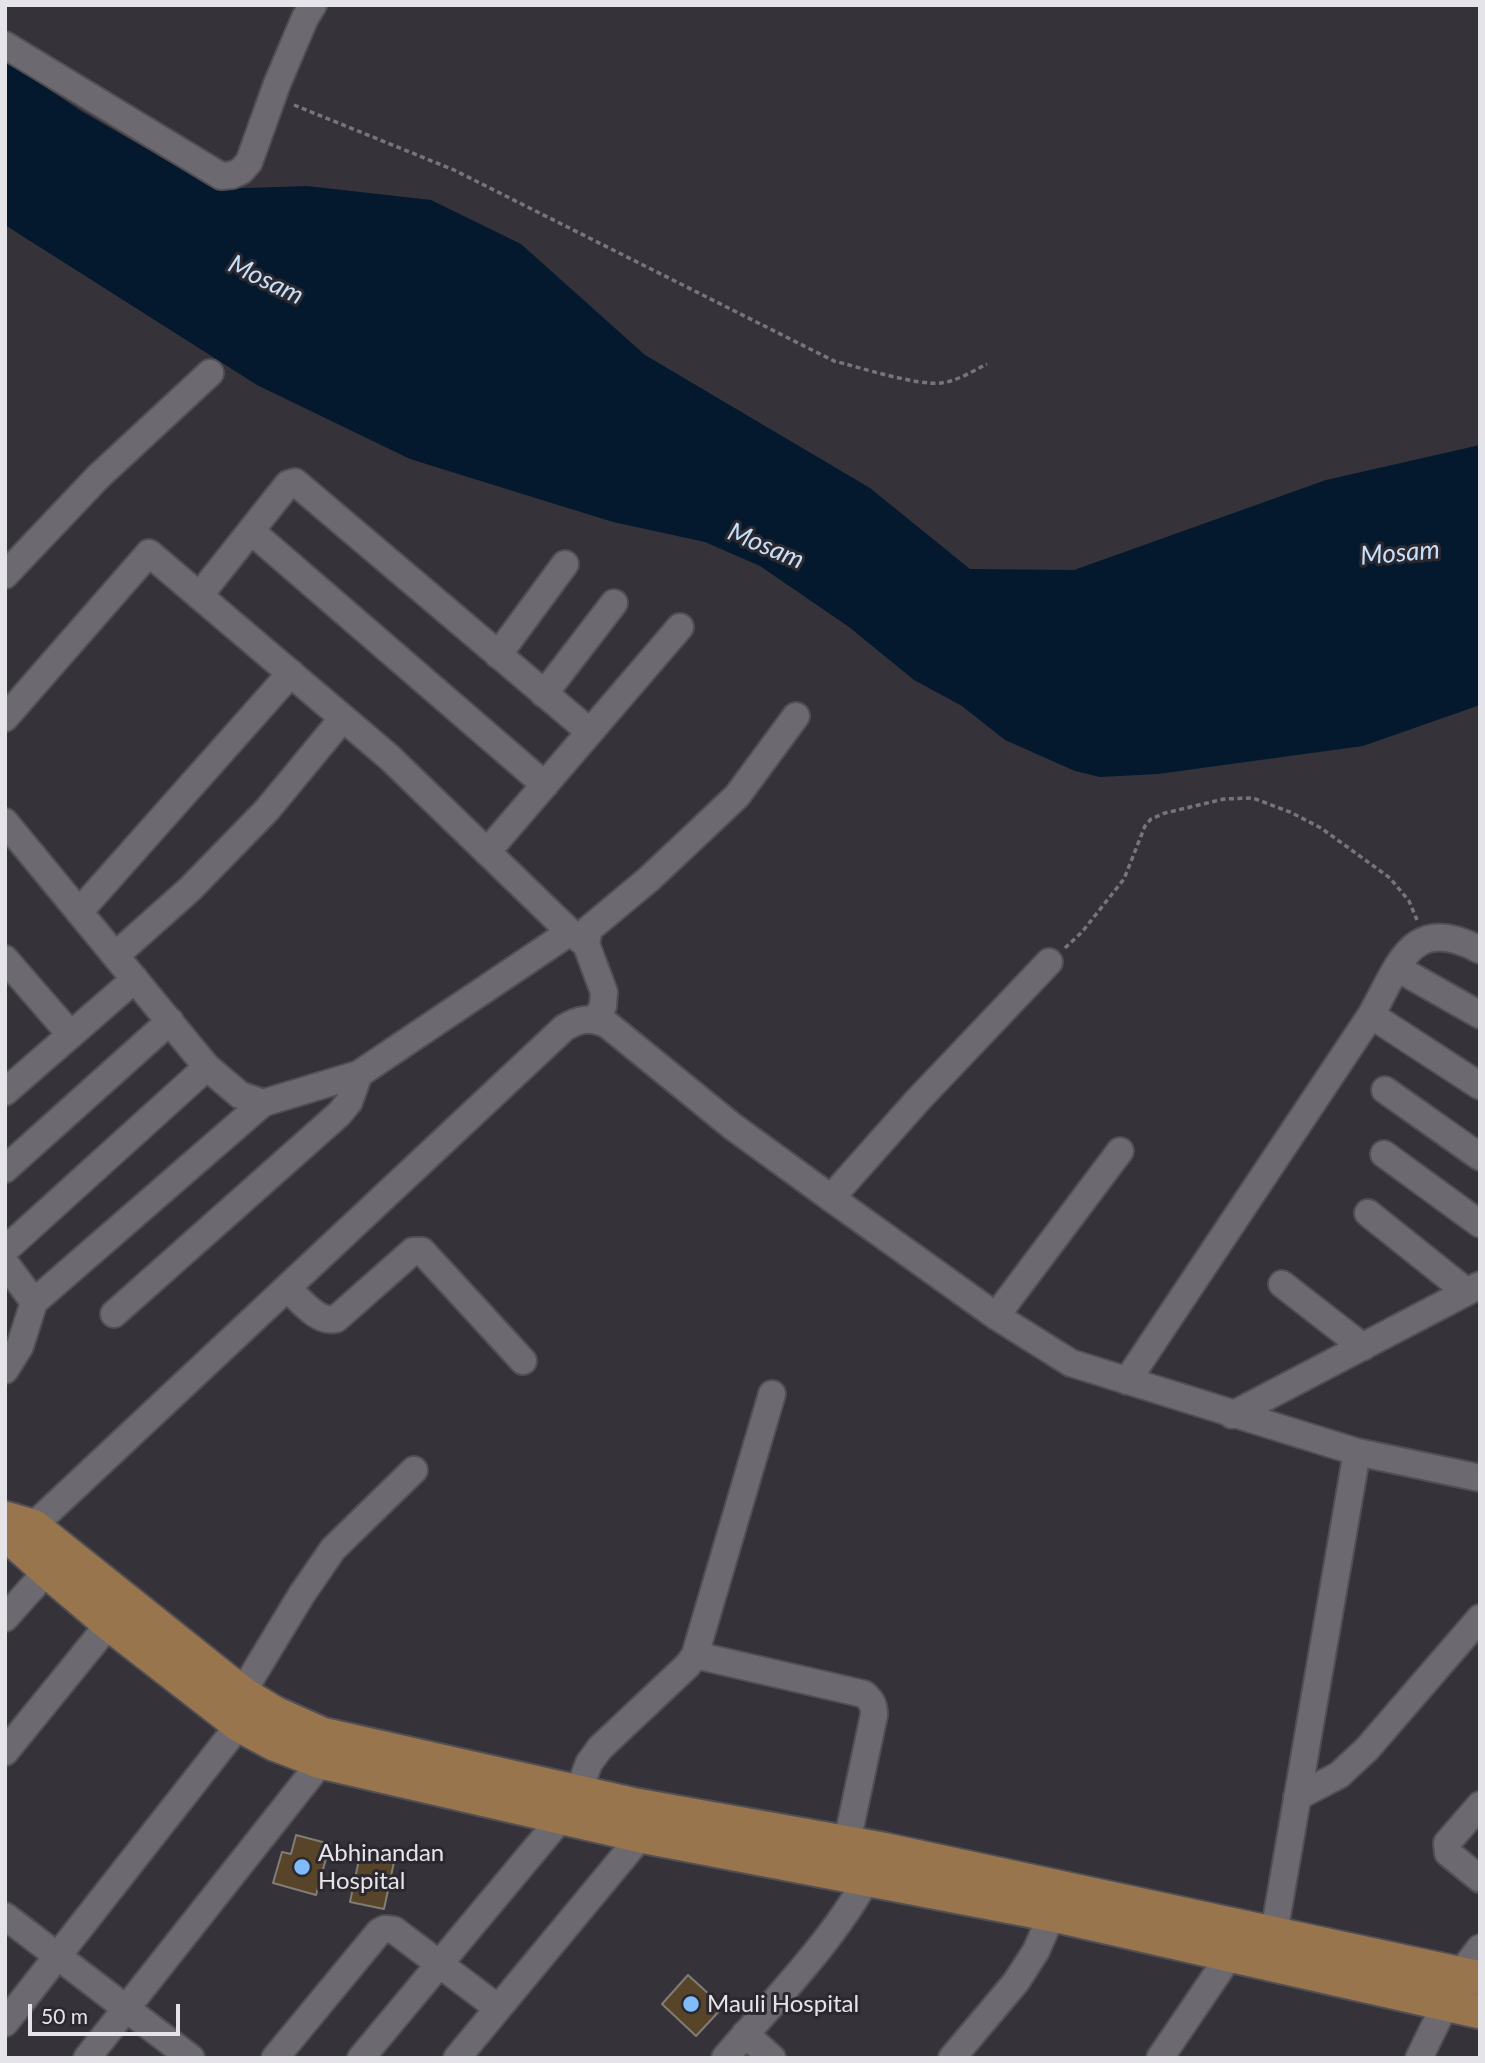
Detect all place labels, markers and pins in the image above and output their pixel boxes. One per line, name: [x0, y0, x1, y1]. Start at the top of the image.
place label: Abhinandan Hospital: [318, 1839, 444, 1895]
marker: Abhinandan Hospital: [292, 1857, 312, 1877]
place label: Mauli Hospital: [707, 1990, 859, 2018]
marker: Mauli Hospital: [681, 1994, 701, 2014]

